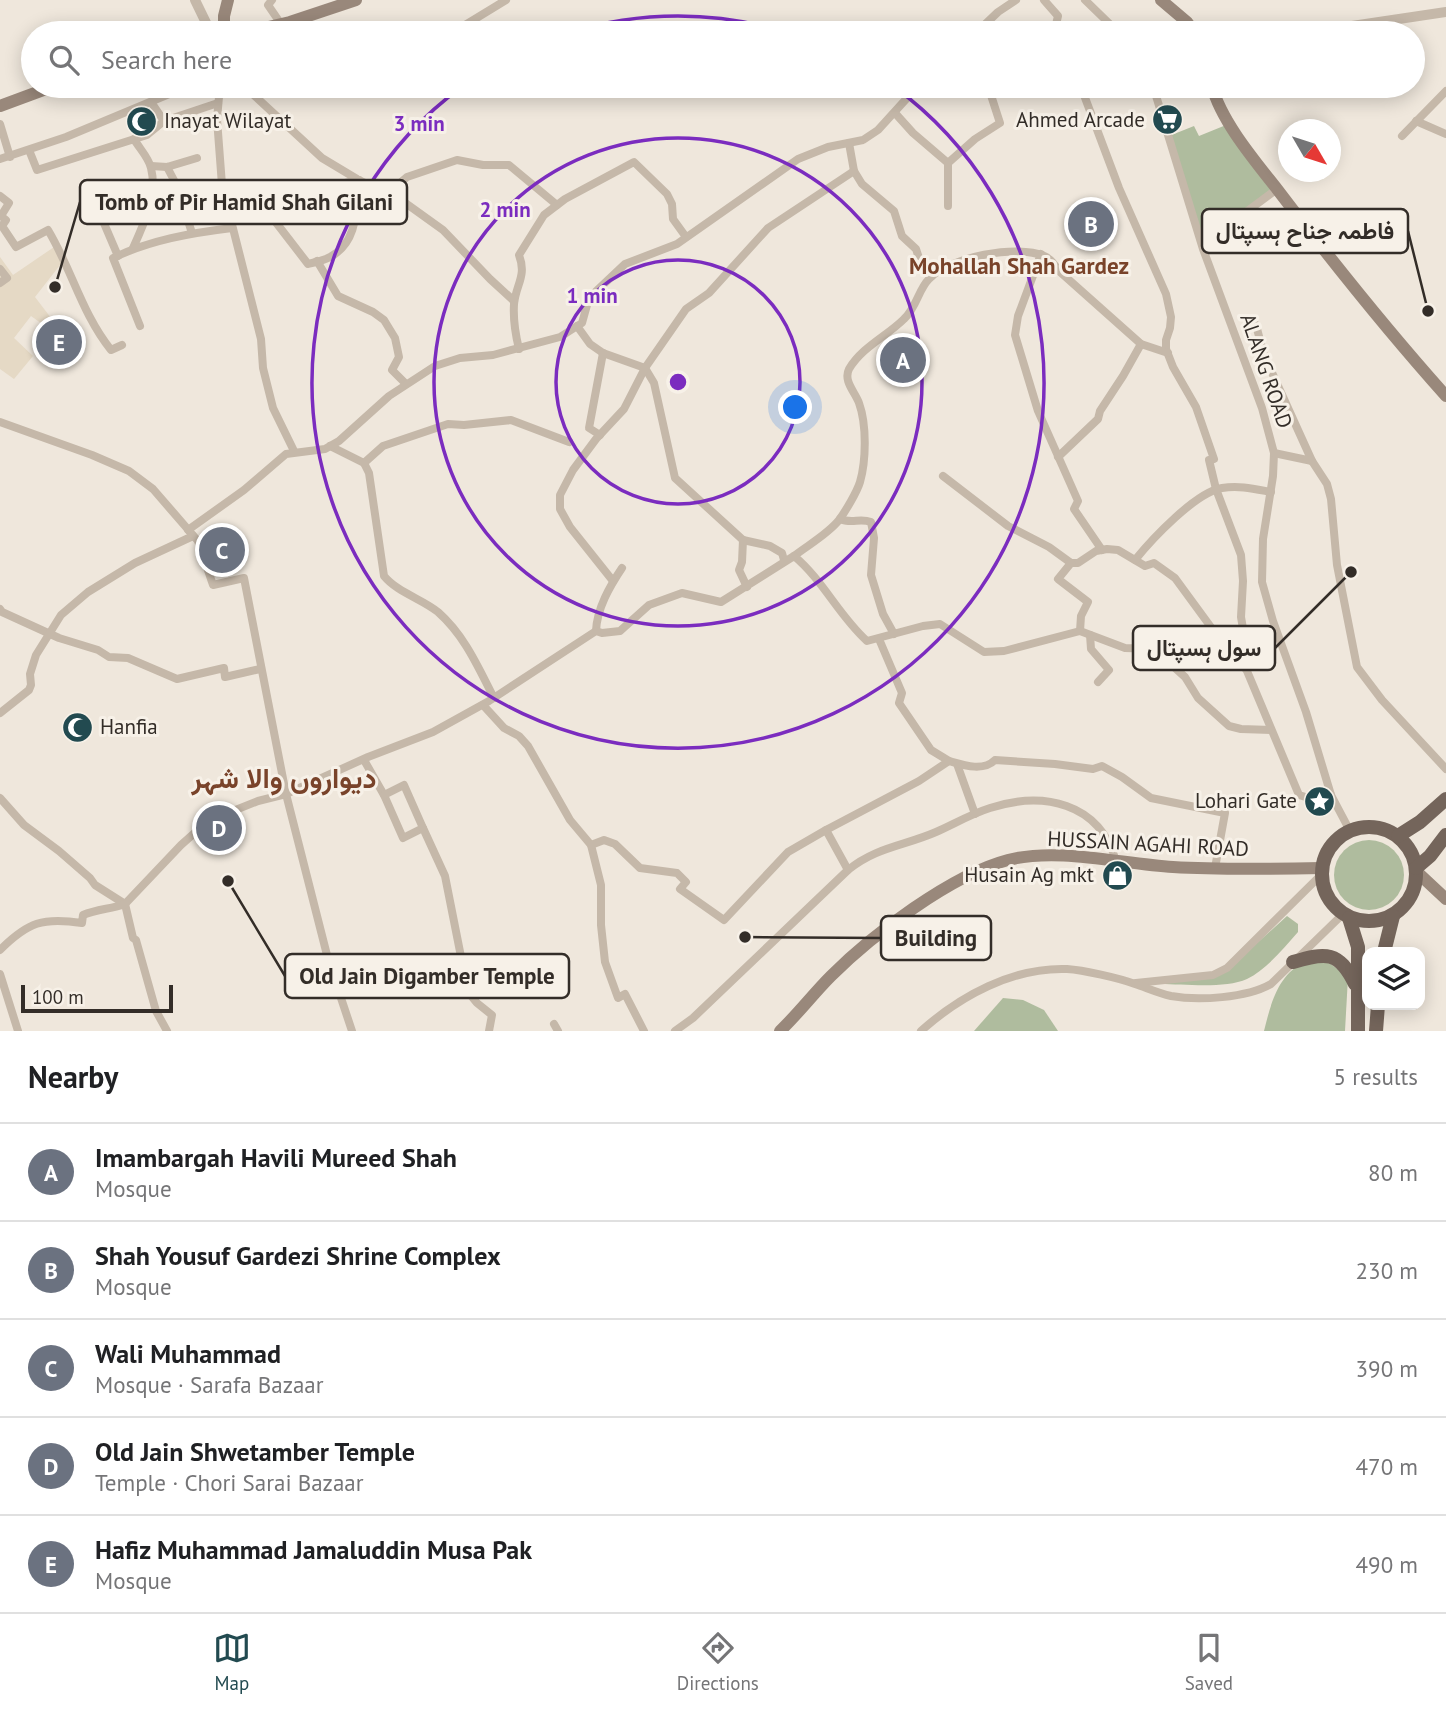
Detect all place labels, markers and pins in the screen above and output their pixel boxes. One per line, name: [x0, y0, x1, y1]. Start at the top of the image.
supermarket icon: Ahmed Arcade: [1151, 103, 1185, 137]
mosque icon: Inayat Wilayat: [124, 104, 158, 138]
place label: Ahmed Arcade: [1016, 106, 1145, 133]
place label: Inayat Wilayat: [164, 107, 291, 134]
callout: Tomb of Pir Hamid Shah Gilani: [80, 180, 407, 224]
pin: B: [1068, 198, 1114, 250]
callout: فاطمہ جناح ہسپتال: [1202, 209, 1408, 253]
pin: E: [36, 316, 82, 368]
pin: A: [880, 334, 926, 386]
centre of rings: [666, 370, 690, 394]
pin: C: [199, 524, 245, 576]
callout: سول ہسپتال: [1133, 626, 1275, 670]
mosque icon: Hanfia: [60, 710, 94, 744]
place label: Hanfia: [100, 713, 158, 740]
place icon: Lohari Gate: [1303, 784, 1337, 818]
place label: Lohari Gate: [1195, 787, 1297, 814]
pin: D: [196, 802, 242, 854]
shop icon: Husain Ag mkt: [1100, 858, 1134, 892]
place label: Husain Ag mkt: [964, 861, 1094, 888]
callout: Building: [881, 916, 991, 960]
callout: Old Jain Digamber Temple: [285, 954, 569, 998]

